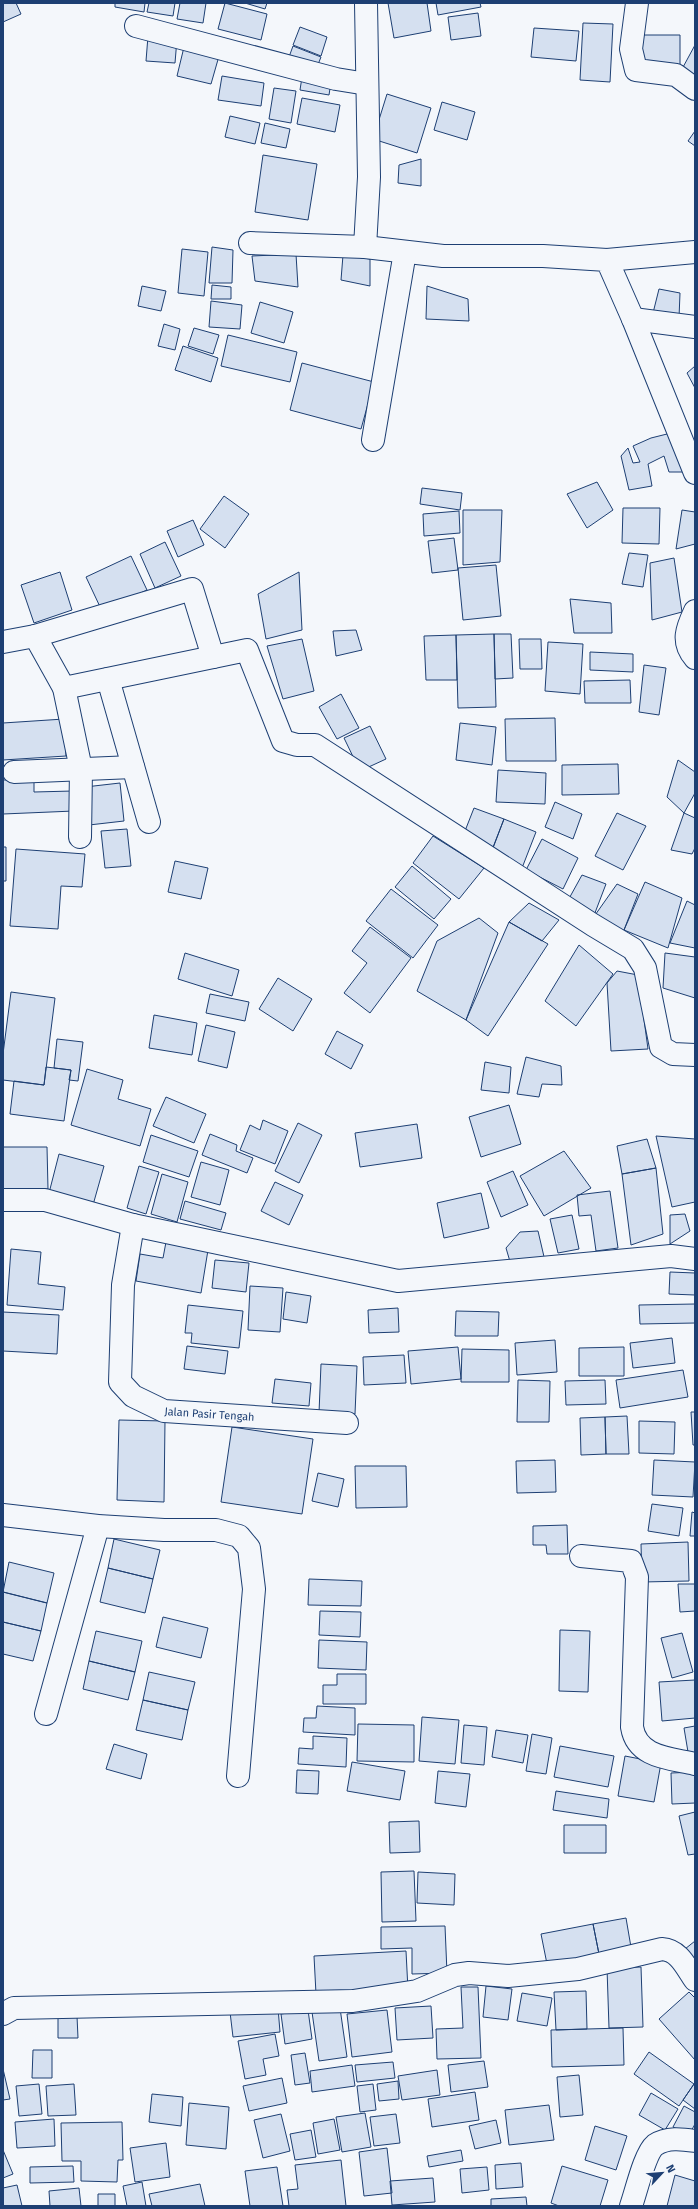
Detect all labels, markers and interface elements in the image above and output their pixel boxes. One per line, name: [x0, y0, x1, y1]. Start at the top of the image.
street label: Jalan Pasir Tengah: [164, 1405, 255, 1423]
north arrow: [642, 2153, 682, 2193]
text: N: [663, 2163, 678, 2175]

